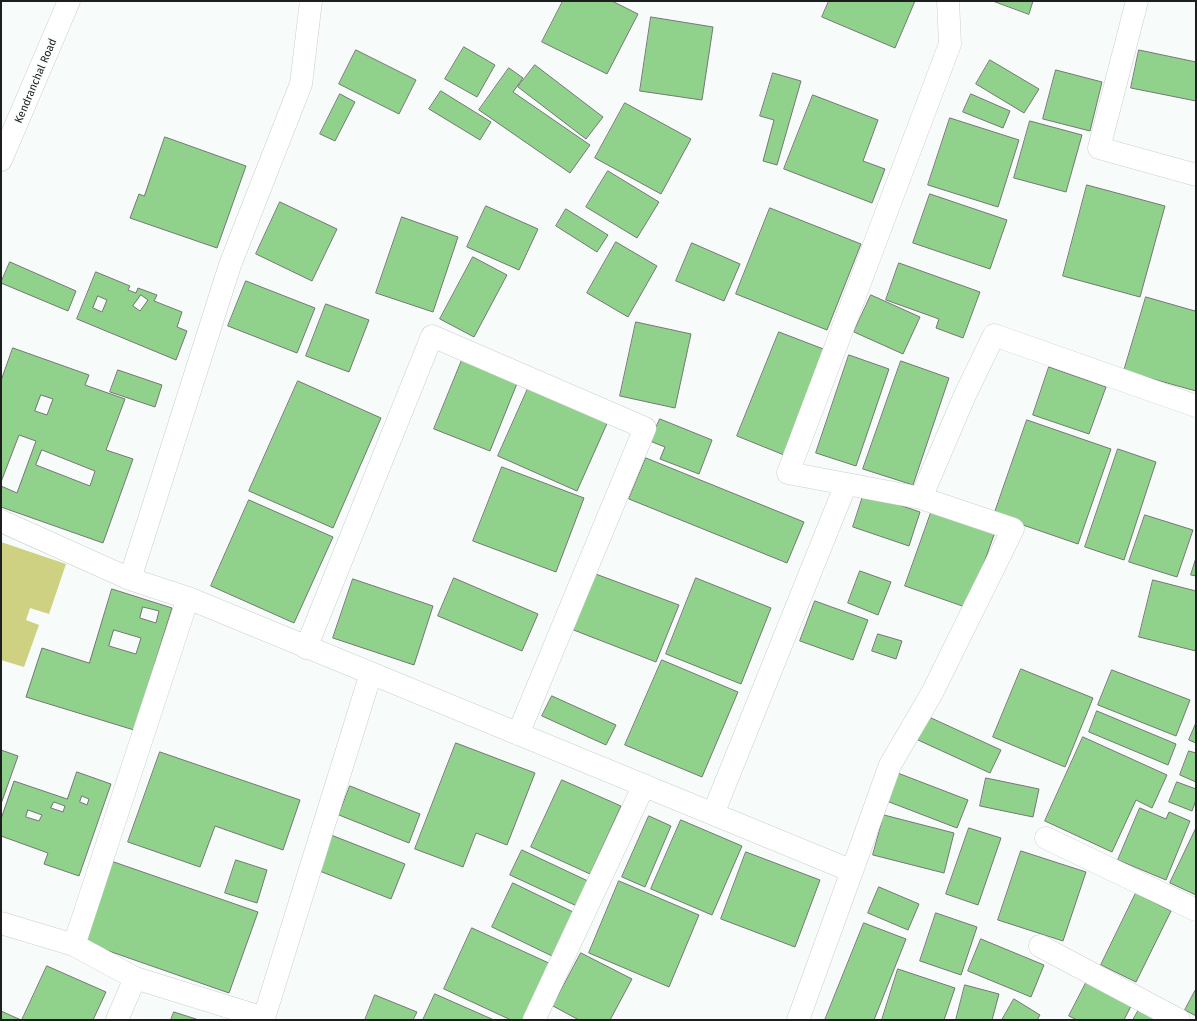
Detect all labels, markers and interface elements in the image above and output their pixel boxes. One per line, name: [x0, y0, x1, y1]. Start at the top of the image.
street label: Kendranchal Road: [12, 37, 60, 125]

